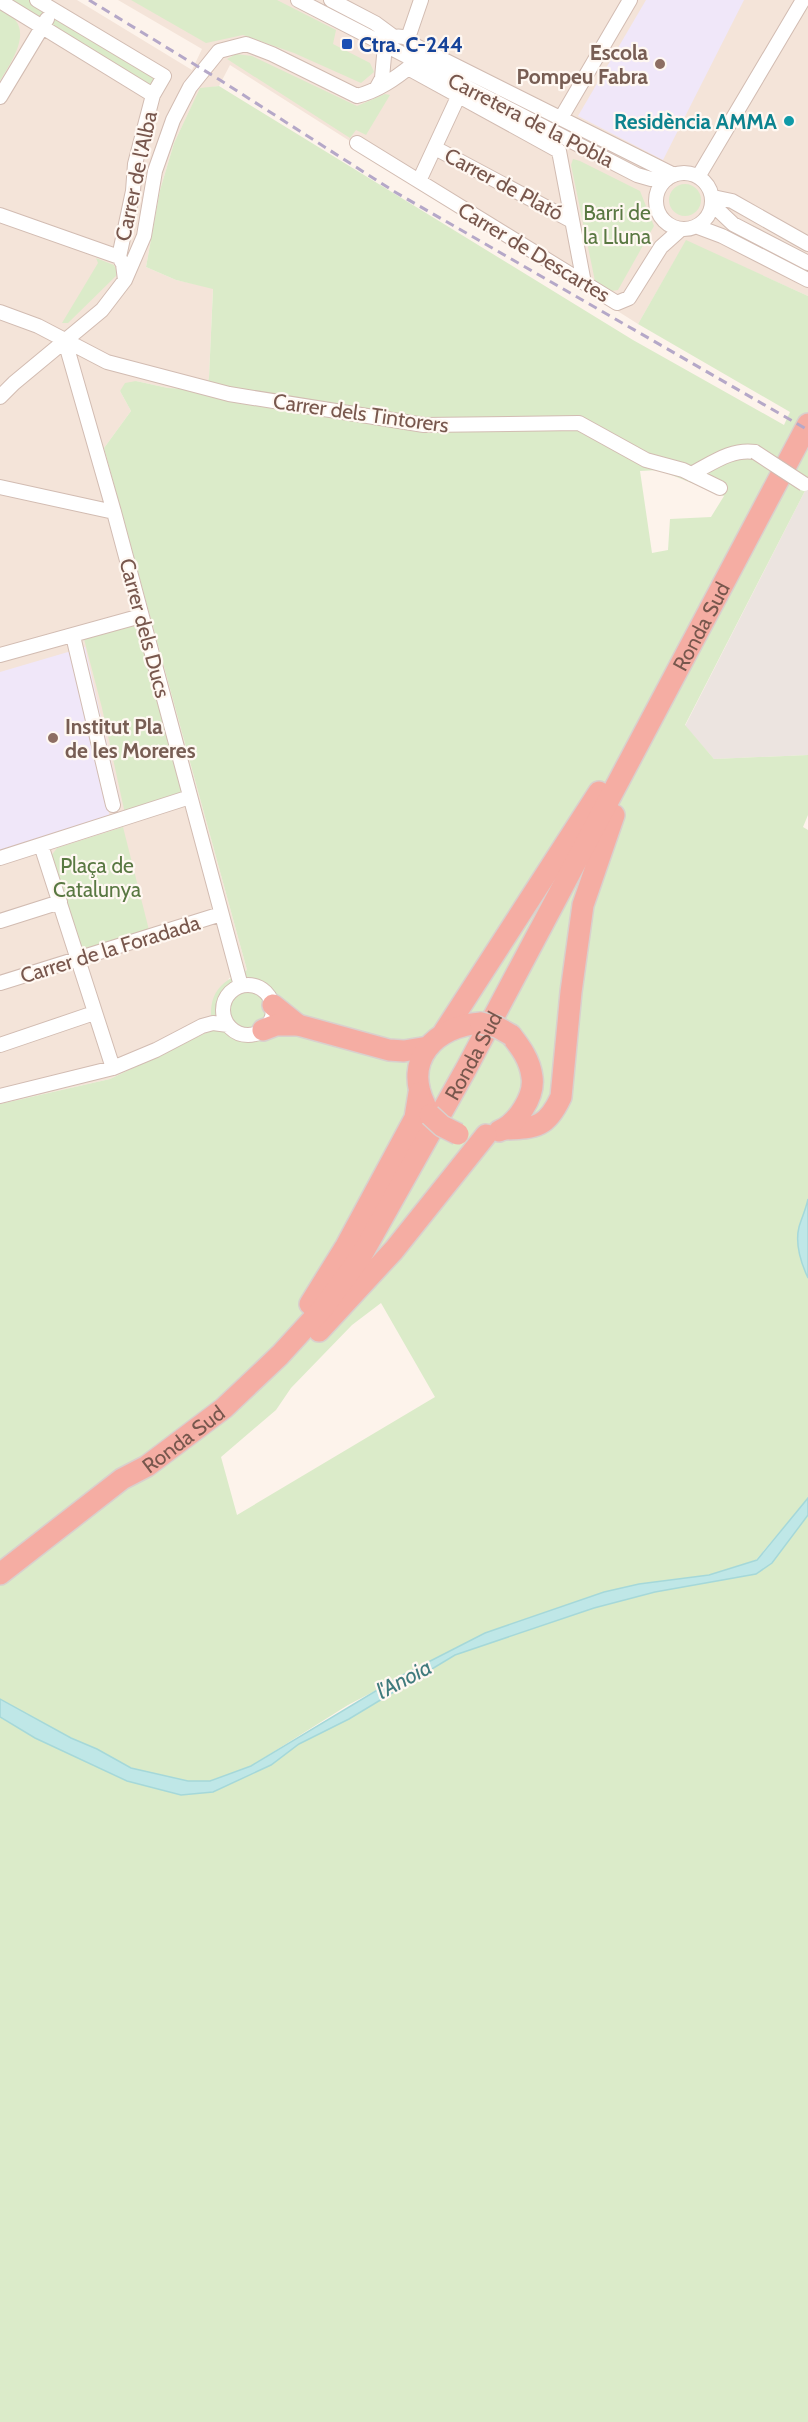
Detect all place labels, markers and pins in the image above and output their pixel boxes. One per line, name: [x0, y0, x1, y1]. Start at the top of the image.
place label: Ctra. C-244: [359, 32, 463, 57]
marker: Ctra. C-244: [340, 37, 354, 51]
place label: Escola Pompeu Fabra: [516, 40, 649, 89]
marker: Escola Pompeu Fabra: [653, 57, 667, 71]
place label: Residència AMMA: [614, 109, 778, 134]
marker: Residència AMMA: [782, 114, 796, 128]
place label: Institut Pla de les Moreres: [65, 714, 196, 763]
marker: Institut Pla de les Moreres: [46, 731, 60, 745]

